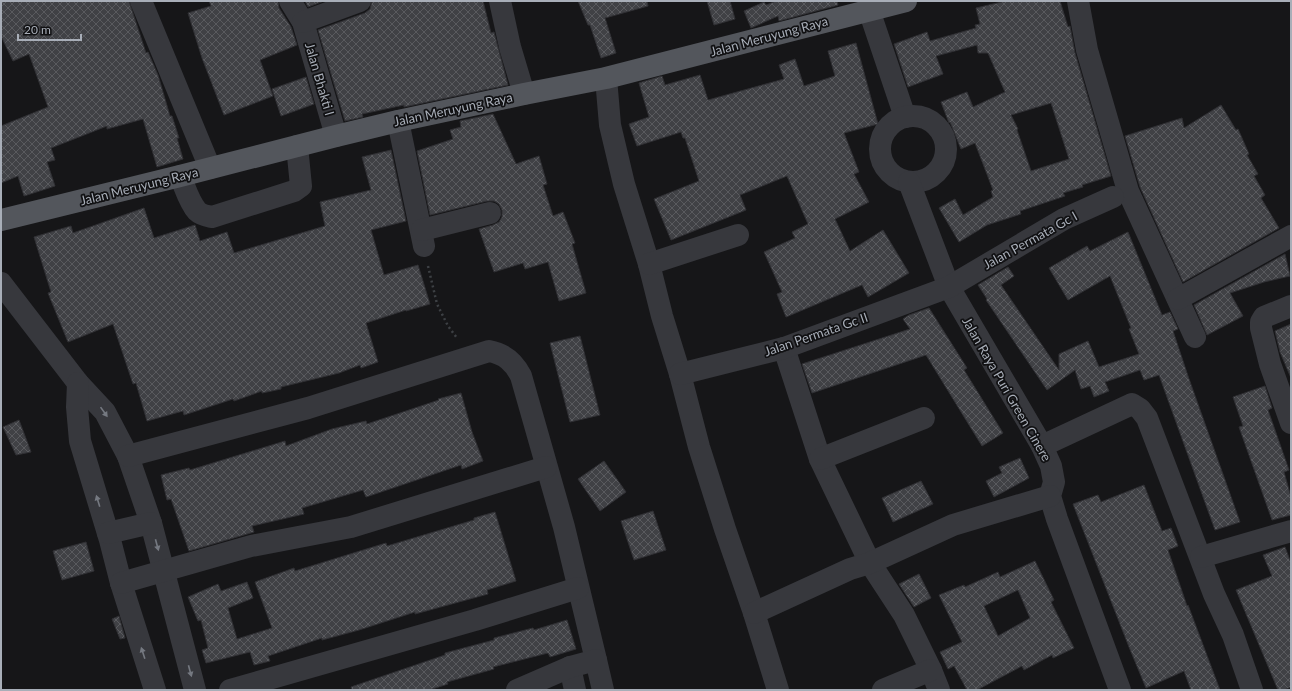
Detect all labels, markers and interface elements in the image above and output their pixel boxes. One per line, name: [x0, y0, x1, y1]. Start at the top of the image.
street label: Jalan Meruyung Raya: [708, 13, 830, 59]
scale bar: [18, 16, 81, 42]
text: 20 m: [24, 22, 51, 37]
street label: Jalan Bhakti I: [302, 41, 338, 117]
street label: Jalan Meruyung Raya: [392, 89, 514, 129]
street label: Jalan Meruyung Raya: [78, 164, 200, 208]
street label: Jalan Permata Gc I: [980, 208, 1080, 272]
street label: Jalan Permata Gc II: [762, 309, 870, 359]
street label: Jalan Raya Puri Green Cinere: [959, 314, 1055, 464]
one-way arrow: [100, 407, 108, 417]
one-way arrow: [95, 495, 101, 507]
one-way arrow: [154, 539, 160, 551]
one-way arrow: [140, 646, 146, 658]
one-way arrow: [187, 665, 193, 677]

